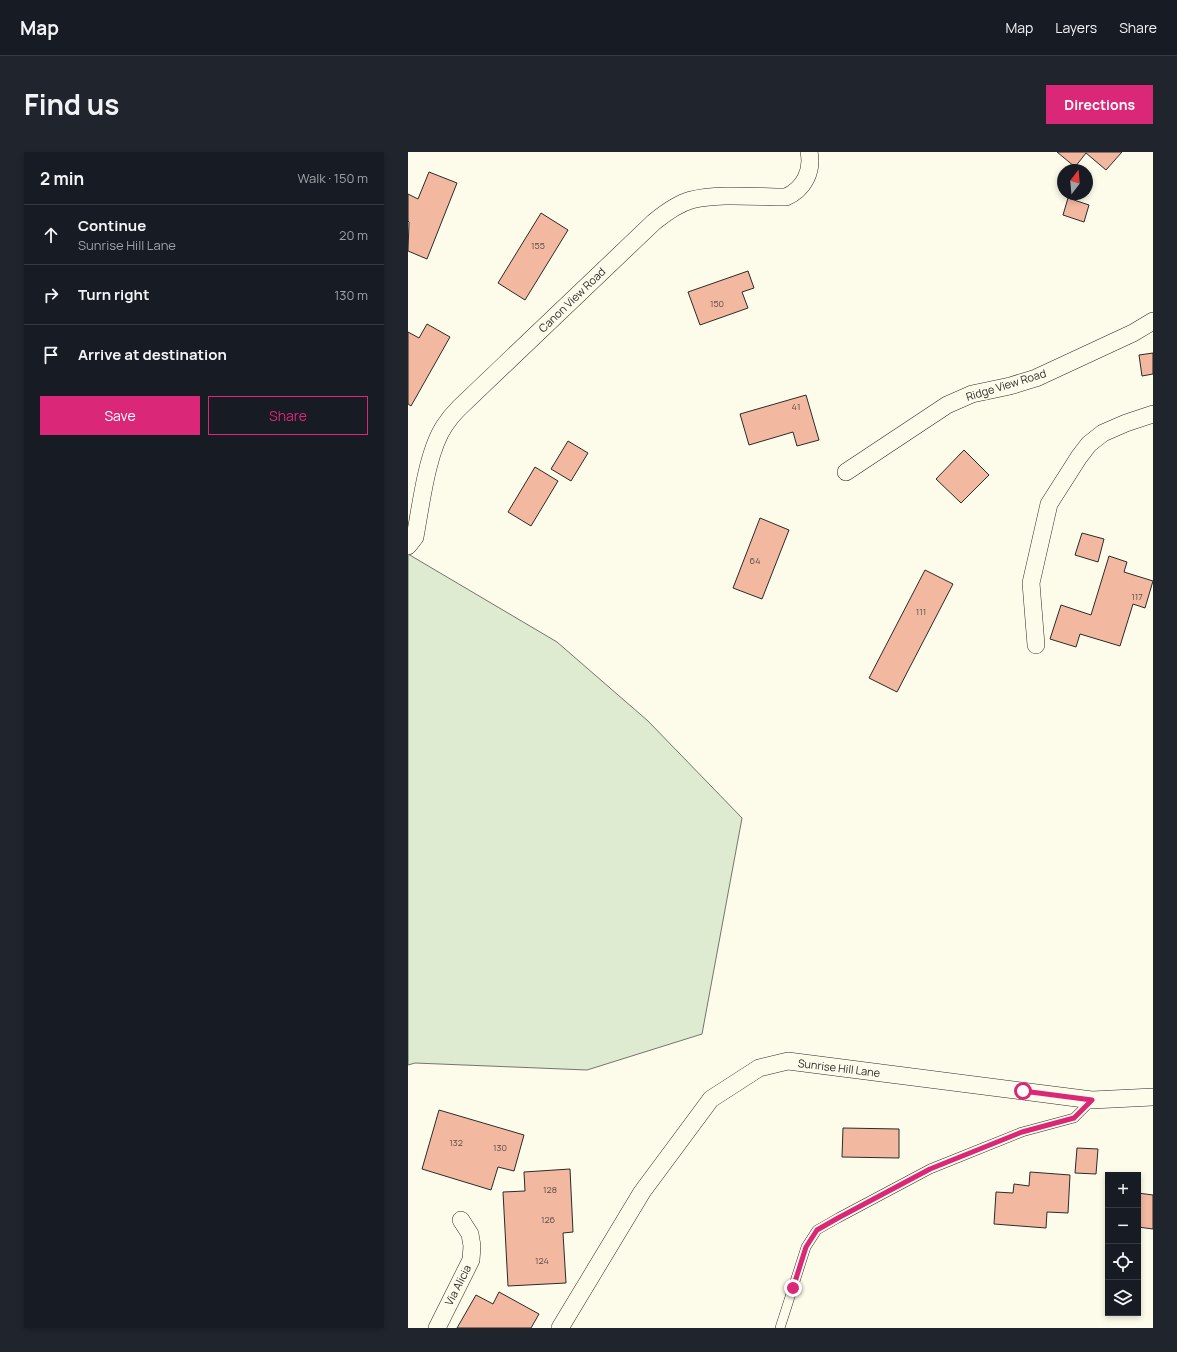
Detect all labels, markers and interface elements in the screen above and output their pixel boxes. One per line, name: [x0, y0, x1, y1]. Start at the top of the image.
text: Map: [20, 15, 59, 41]
text: Map: [1005, 18, 1033, 37]
text: Layers: [1055, 18, 1097, 37]
text: Share: [1119, 18, 1157, 37]
text: Find us: [24, 85, 119, 123]
button: Directions: [1046, 85, 1153, 124]
north arrow: [1057, 164, 1093, 200]
text: 2 min: [40, 167, 84, 190]
text: Walk · 150 m: [297, 169, 368, 187]
text: Continue: [78, 215, 146, 236]
icon: ahead: [40, 224, 62, 246]
text: 20 m: [339, 226, 368, 244]
text: Sunrise Hill Lane: [78, 236, 176, 254]
house number: 155: [531, 239, 545, 252]
street label: Canon View Road: [535, 264, 608, 335]
icon: right: [40, 284, 62, 306]
text: Turn right: [78, 284, 149, 305]
text: 130 m: [334, 286, 368, 304]
house number: 150: [710, 297, 724, 310]
icon: arrive: [40, 344, 62, 366]
text: Arrive at destination: [78, 344, 227, 365]
street label: Ridge View Road: [964, 365, 1048, 404]
button: Save: [40, 396, 200, 435]
button: Share: [208, 396, 368, 435]
house number: 41: [792, 400, 800, 413]
house number: 64: [750, 554, 760, 567]
house number: 117: [1131, 590, 1143, 603]
house number: 111: [916, 605, 926, 618]
street label: Sunrise Hill Lane: [797, 1055, 882, 1080]
route start: [1014, 1082, 1032, 1100]
house number: 132: [449, 1136, 463, 1149]
house number: 130: [493, 1141, 507, 1154]
map controls: [1105, 1172, 1141, 1316]
button: +: [1105, 1172, 1141, 1208]
house number: 128: [543, 1183, 557, 1196]
button: −: [1105, 1208, 1141, 1244]
house number: 126: [541, 1213, 556, 1226]
button: locate: [1105, 1244, 1141, 1280]
house number: 124: [535, 1254, 549, 1267]
street label: Via Alicia: [441, 1262, 474, 1308]
route end: [784, 1279, 802, 1297]
button: layers: [1105, 1280, 1141, 1316]

